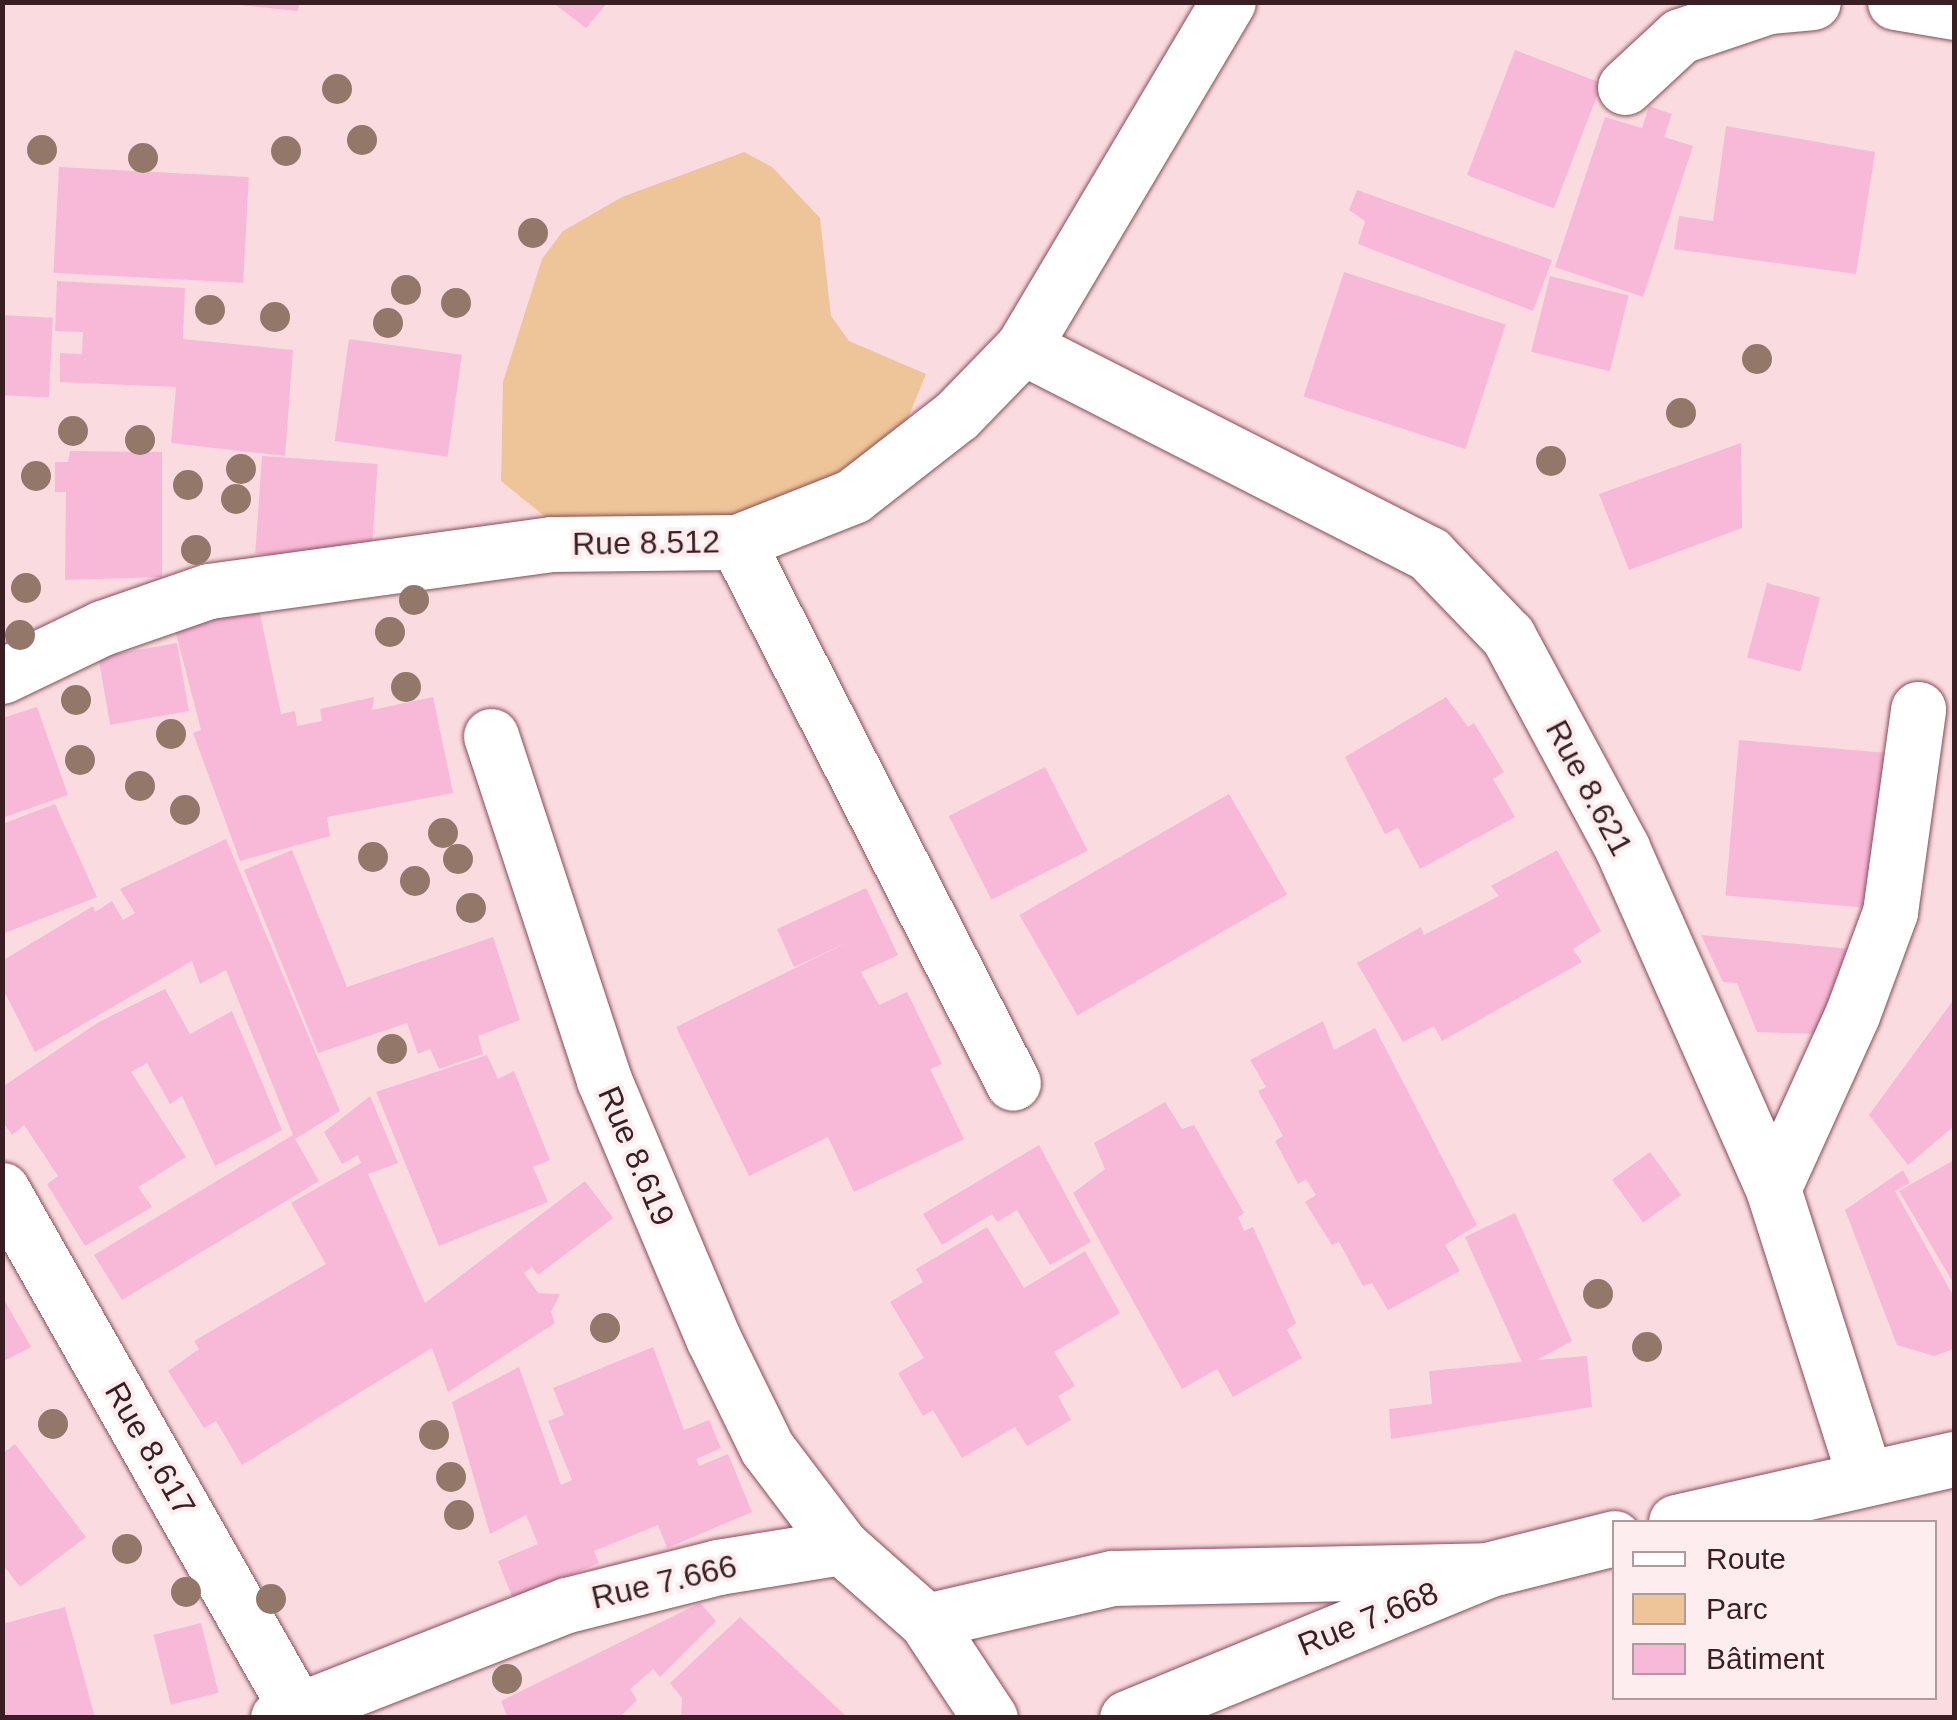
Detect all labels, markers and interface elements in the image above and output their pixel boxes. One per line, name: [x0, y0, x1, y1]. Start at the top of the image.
street label: Rue 8.512: [572, 523, 720, 563]
street label: Rue 8.621: [1537, 714, 1641, 862]
street label: Rue 8.619: [589, 1081, 683, 1231]
street label: Rue 8.617: [96, 1375, 204, 1523]
legend: [1612, 1520, 1937, 1700]
text: Route: [1706, 1542, 1786, 1575]
street label: Rue 7.666: [588, 1547, 740, 1617]
street label: Rue 7.668: [1292, 1574, 1444, 1664]
text: Parc: [1706, 1592, 1768, 1625]
text: Bâtiment: [1706, 1642, 1824, 1675]

